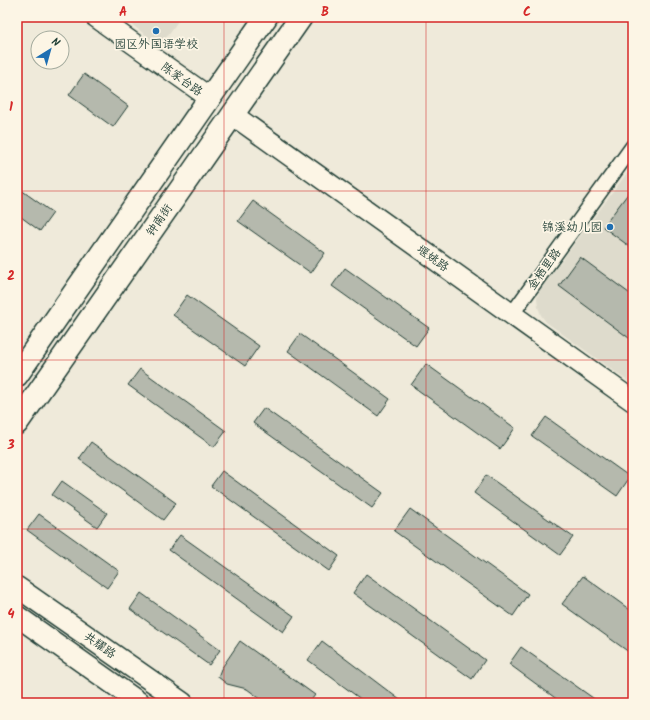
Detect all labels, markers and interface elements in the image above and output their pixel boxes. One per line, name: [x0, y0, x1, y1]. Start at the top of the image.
text: A: [119, 2, 127, 23]
text: B: [321, 2, 329, 23]
text: C: [523, 2, 531, 23]
marker: 园区外国语学校: [151, 26, 161, 36]
north arrow: [30, 30, 70, 70]
text: N: [47, 34, 64, 52]
place label: 园区外国语学校: [114, 35, 198, 54]
street label: 陈家台路: [157, 58, 207, 101]
text: 1: [9, 97, 13, 118]
street label: 钟南街: [141, 200, 178, 240]
place label: 锦溪幼儿园: [542, 218, 602, 237]
marker: 锦溪幼儿园: [605, 222, 615, 232]
street label: 堰姚路: [413, 240, 453, 277]
street label: 金栖里路: [523, 244, 566, 294]
text: 2: [7, 266, 15, 287]
text: 3: [6, 435, 15, 456]
text: 4: [7, 604, 15, 625]
street label: 共耀路: [80, 627, 120, 664]

